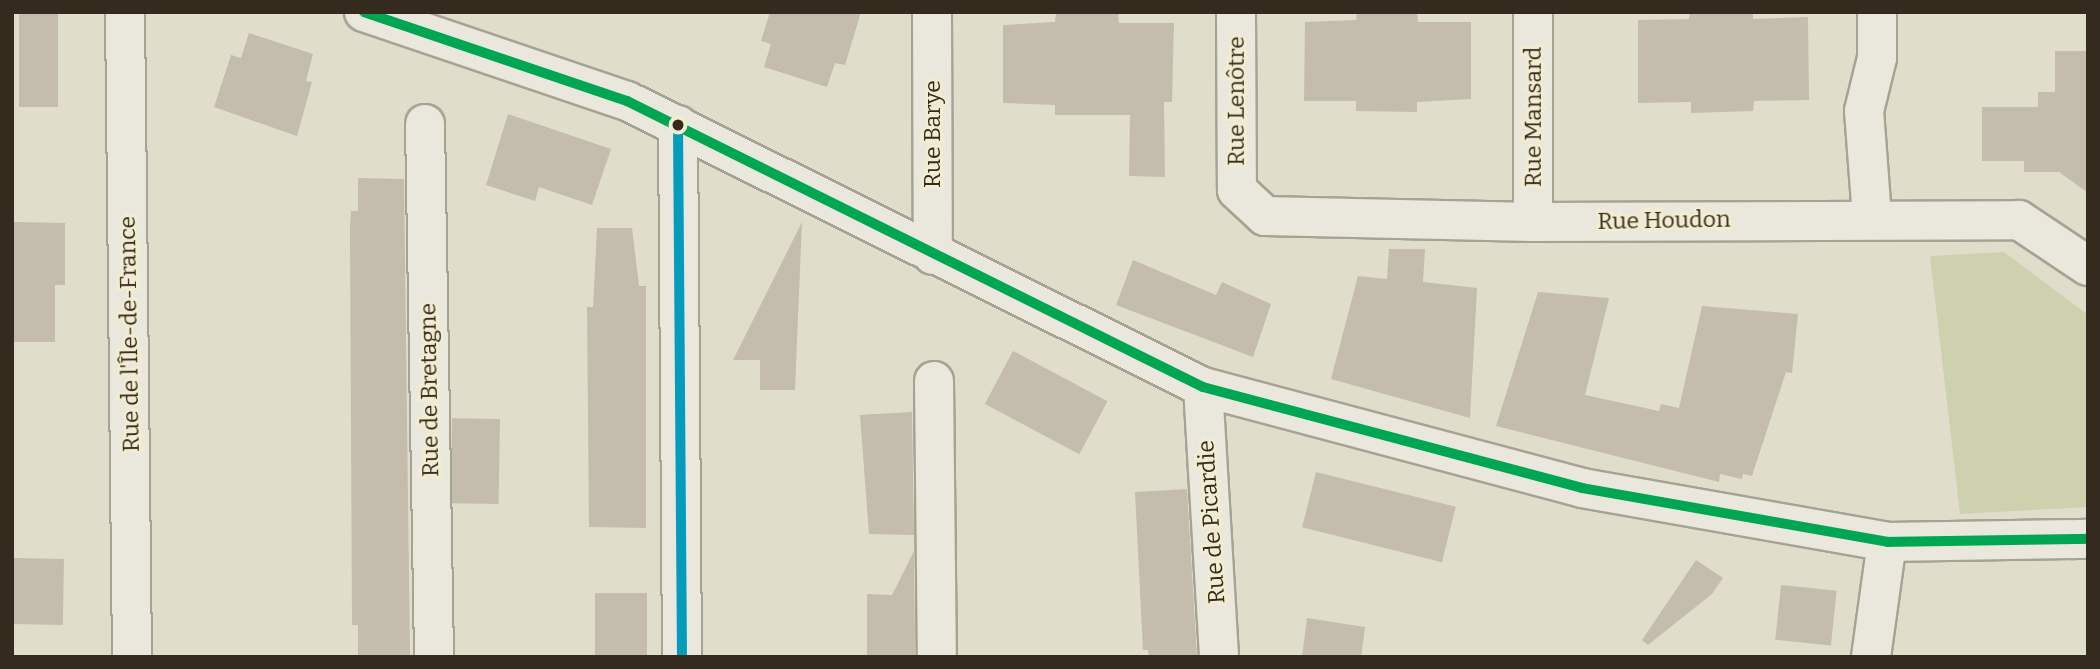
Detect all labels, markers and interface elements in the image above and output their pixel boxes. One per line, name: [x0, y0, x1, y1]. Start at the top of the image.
street label: Rue Lenôtre: [1222, 36, 1250, 166]
street label: Rue Mansard: [1519, 47, 1547, 187]
street label: Rue Barye: [918, 80, 946, 188]
unlabelled marker: [671, 118, 685, 132]
street label: Rue Houdon: [1597, 205, 1731, 235]
street label: Rue de l'Île-de-France: [113, 216, 145, 452]
street label: Rue de Bretagne: [414, 303, 444, 477]
street label: Rue de Picardie: [1192, 439, 1230, 605]

